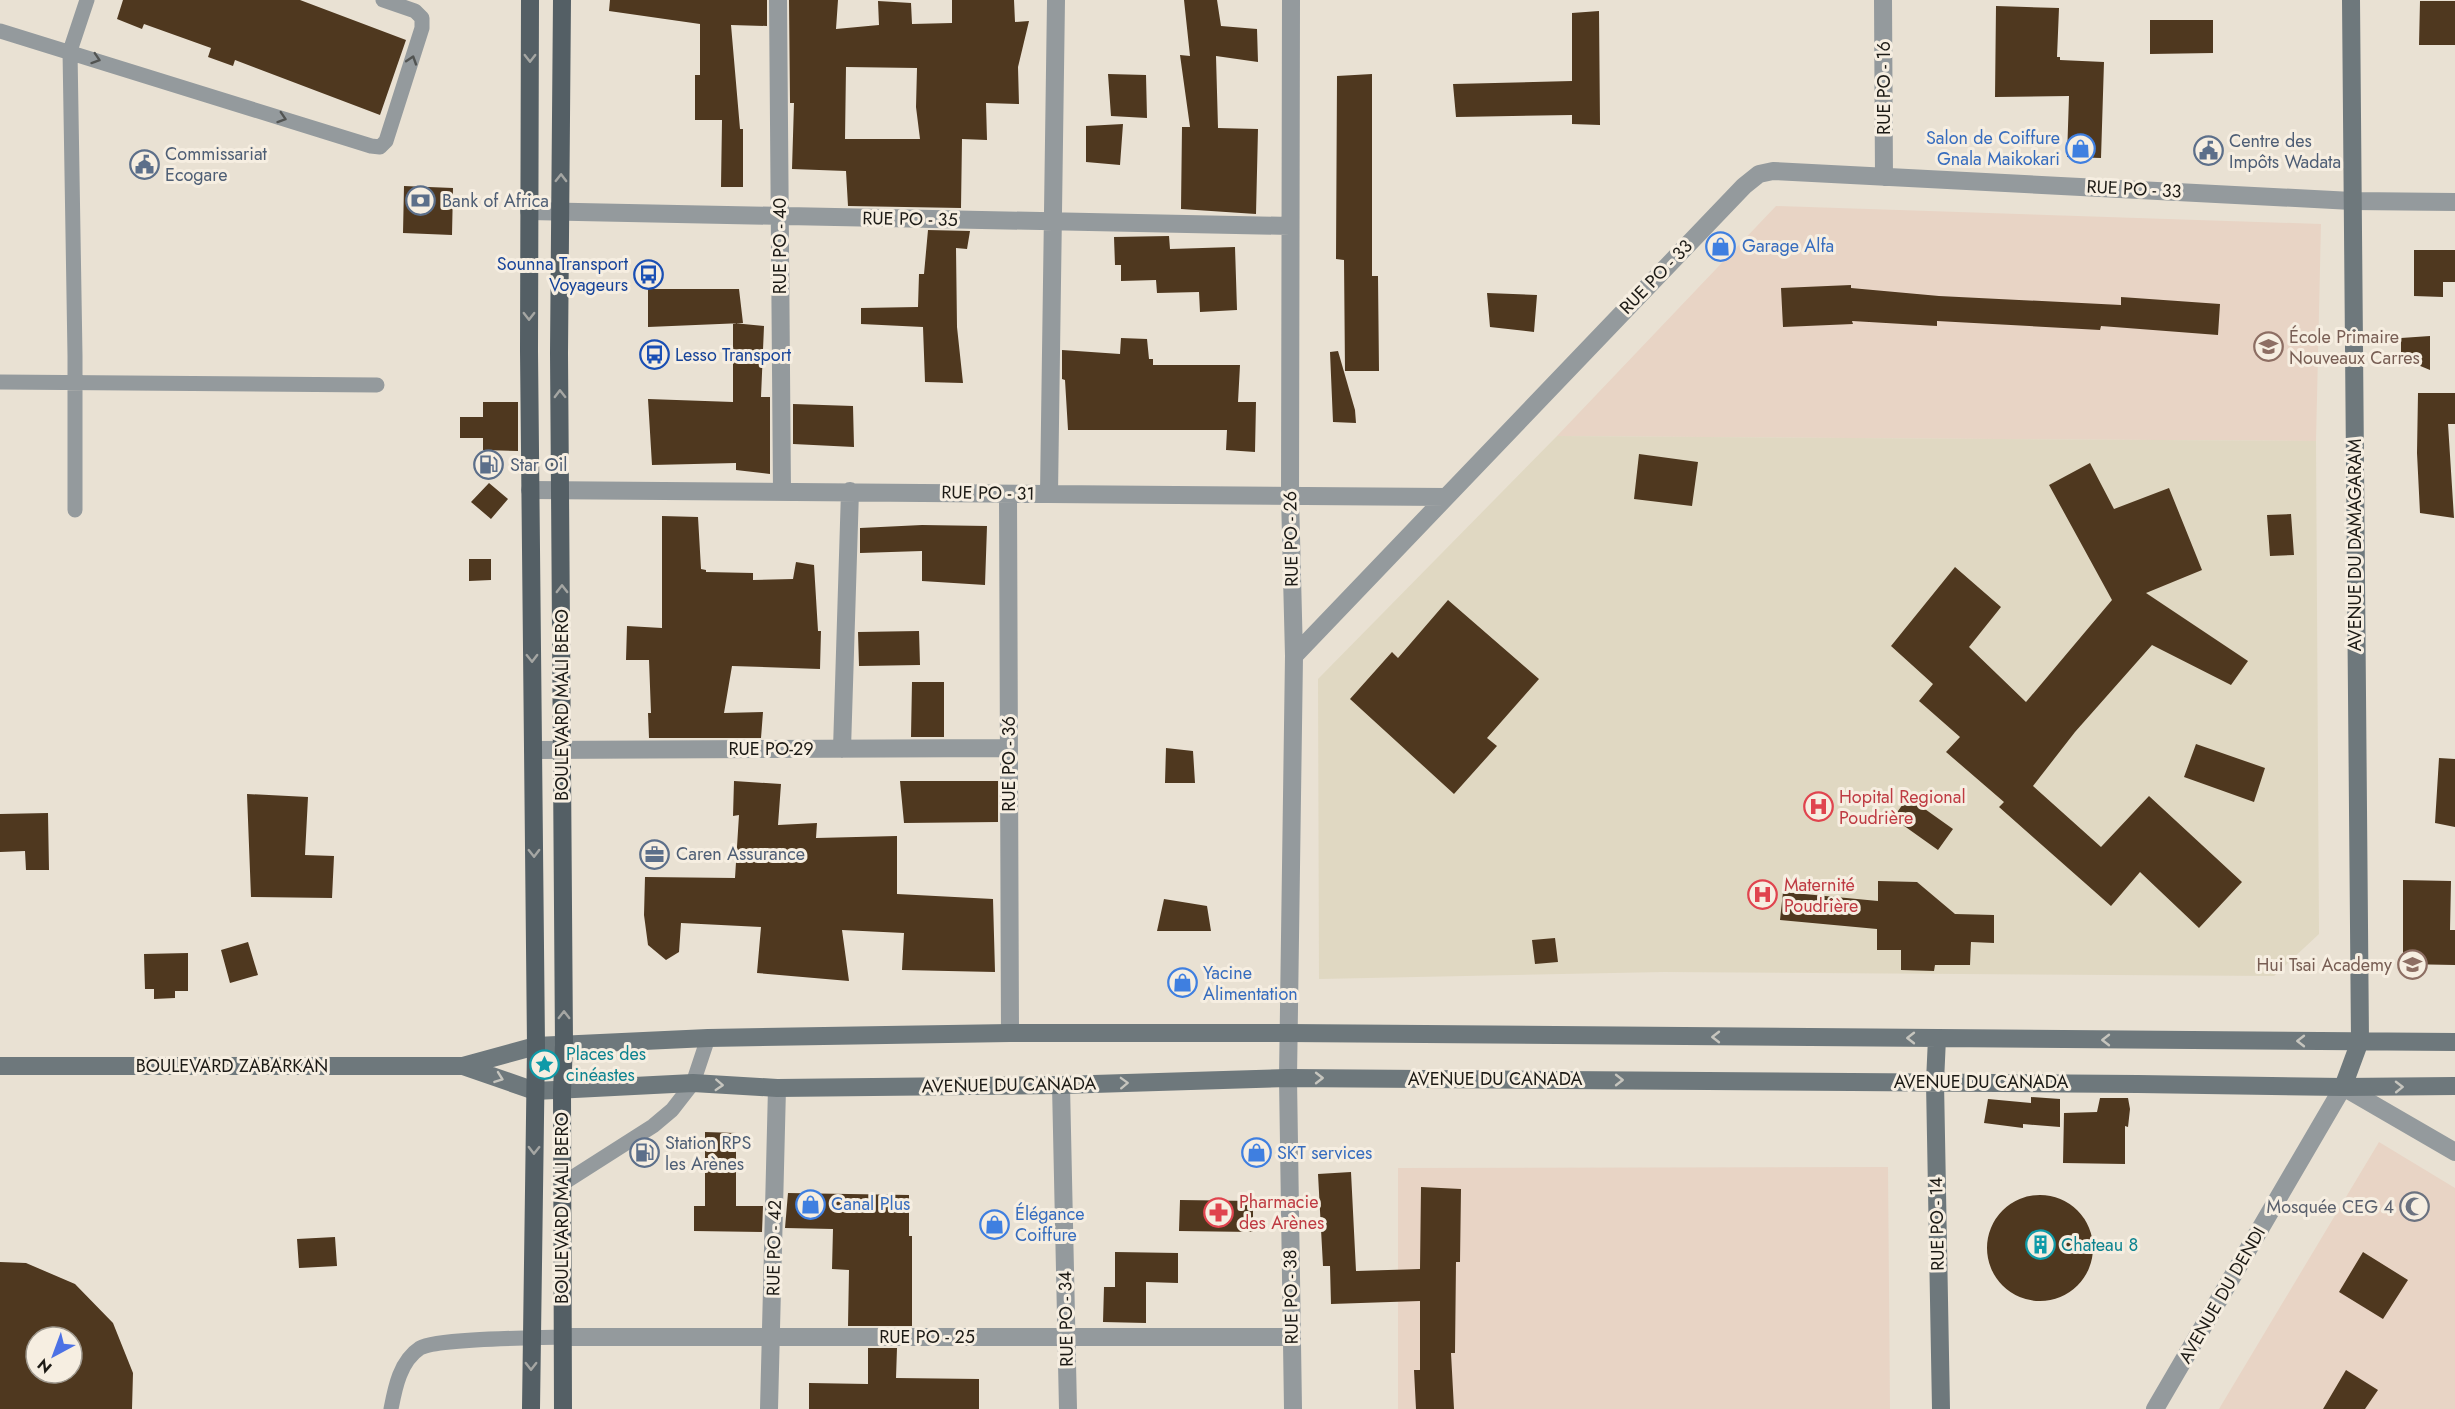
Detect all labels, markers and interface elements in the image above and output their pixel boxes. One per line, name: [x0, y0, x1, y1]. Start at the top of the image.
street label: RUE PO - 16: [1871, 41, 1897, 135]
one-way arrow: [90, 52, 101, 64]
one-way arrow: [524, 54, 536, 63]
one-way arrow: [404, 55, 417, 66]
one-way arrow: [276, 111, 287, 123]
place label: Salon de Coiffure Gnala Maikokari: [1926, 125, 2060, 172]
place label: Centre des Impôts Wadata: [2229, 128, 2341, 175]
shop icon: Salon de Coiffure Gnala Maikokari: [2065, 132, 2097, 164]
public building icon: Centre des Impôts Wadata: [2192, 135, 2224, 167]
place label: Commissariat Ecogare: [165, 141, 268, 188]
public building icon: Commissariat Ecogare: [128, 148, 160, 180]
one-way arrow: [555, 173, 567, 182]
street label: RUE PO - 33: [2086, 174, 2182, 204]
bank icon: Bank of Africa: [405, 185, 437, 217]
place label: Bank of Africa: [442, 188, 549, 214]
street label: RUE PO - 40: [767, 197, 793, 294]
street label: RUE PO - 35: [862, 205, 958, 233]
shop icon: Garage Alfa: [1705, 230, 1737, 262]
place label: Garage Alfa: [1742, 233, 1834, 259]
street label: RUE PO - 33: [1614, 234, 1698, 320]
place label: Sounna Transport Voyageurs: [497, 251, 629, 298]
bus stop icon: Sounna Transport Voyageurs: [633, 258, 665, 290]
one-way arrow: [523, 312, 535, 321]
place label: École Primaire Nouveaux Carres: [2289, 324, 2420, 371]
school or university icon: École Primaire Nouveaux Carres: [2252, 331, 2284, 363]
bus stop icon: Lesso Transport: [638, 339, 670, 371]
place label: Lesso Transport: [675, 342, 792, 368]
one-way arrow: [554, 389, 566, 398]
street label: AVENUE DU DAMAGARAM: [2342, 439, 2368, 651]
fuel station icon: Star Oil: [473, 449, 505, 481]
place label: Star Oil: [510, 452, 567, 478]
street label: RUE PO - 31: [941, 479, 1035, 507]
street label: RUE PO - 26: [1277, 491, 1305, 587]
one-way arrow: [556, 584, 568, 593]
street label: BOULEVARD MALI BERO: [549, 609, 575, 801]
one-way arrow: [526, 654, 538, 663]
street label: RUE PO - 36: [996, 716, 1022, 812]
street label: RUE PO-29: [728, 736, 814, 762]
place label: Hopital Regional Poudrière: [1839, 784, 1966, 831]
hospital icon: Hopital Regional Poudrière: [1802, 791, 1834, 823]
office icon: Caren Assurance: [639, 838, 671, 870]
place label: Caren Assurance: [676, 841, 805, 867]
one-way arrow: [527, 849, 540, 858]
place label: Maternité Poudrière: [1784, 872, 1858, 919]
hospital icon: Maternité Poudrière: [1747, 879, 1779, 911]
school or university icon: Hui Tsai Academy: [2397, 949, 2429, 981]
place label: Hui Tsai Academy: [2256, 952, 2392, 978]
place label: Yacine Alimentation: [1203, 960, 1298, 1007]
shop icon: Yacine Alimentation: [1166, 967, 1198, 999]
one-way arrow: [558, 1010, 570, 1019]
one-way arrow: [1712, 1030, 1721, 1043]
one-way arrow: [1907, 1032, 1916, 1044]
one-way arrow: [2102, 1033, 2111, 1046]
one-way arrow: [2297, 1035, 2306, 1047]
place label: Places des cinéastes: [566, 1041, 646, 1088]
place icon: Places des cinéastes: [529, 1048, 561, 1080]
street label: BOULEVARD ZABARKAN: [136, 1053, 328, 1079]
street label: AVENUE DU CANADA: [1408, 1066, 1582, 1092]
street label: AVENUE DU CANADA: [1894, 1069, 2068, 1095]
street label: AVENUE DU CANADA: [921, 1070, 1097, 1100]
one-way arrow: [493, 1071, 504, 1084]
one-way arrow: [1315, 1072, 1324, 1084]
one-way arrow: [1615, 1074, 1624, 1086]
one-way arrow: [1120, 1077, 1129, 1090]
one-way arrow: [715, 1078, 724, 1091]
one-way arrow: [2395, 1080, 2404, 1093]
street label: BOULEVARD MALI BERO: [549, 1112, 575, 1304]
place label: Station RPS les Arènes: [665, 1130, 751, 1177]
fuel station icon: Station RPS les Arènes: [628, 1137, 660, 1169]
shop icon: SKT services: [1240, 1137, 1272, 1169]
place label: SKT services: [1277, 1140, 1372, 1166]
one-way arrow: [528, 1145, 540, 1154]
street label: RUE PO - 14: [1923, 1177, 1951, 1271]
shop icon: Canal Plus: [794, 1188, 826, 1220]
place label: Pharmacie des Arènes: [1239, 1189, 1324, 1236]
place label: Canal Plus: [831, 1191, 910, 1217]
mosque icon: Mosquée CEG 4: [2399, 1191, 2431, 1223]
place label: Mosquée CEG 4: [2267, 1194, 2394, 1220]
pharmacy icon: Pharmacie des Arènes: [1202, 1196, 1234, 1228]
street label: RUE PO - 42: [760, 1200, 788, 1296]
place label: Élégance Coiffure: [1015, 1201, 1085, 1248]
shop icon: Élégance Coiffure: [978, 1208, 1010, 1240]
street label: AVENUE DU DENDI: [2172, 1222, 2272, 1368]
building icon: Chateau 8: [2024, 1229, 2056, 1261]
place label: Chateau 8: [2061, 1232, 2138, 1258]
street label: RUE PO - 38: [1277, 1249, 1305, 1345]
street label: RUE PO - 34: [1052, 1271, 1080, 1367]
street label: RUE PO - 25: [879, 1324, 975, 1350]
north arrow: [24, 1325, 84, 1385]
text: N: [32, 1353, 57, 1379]
one-way arrow: [525, 1361, 537, 1370]

